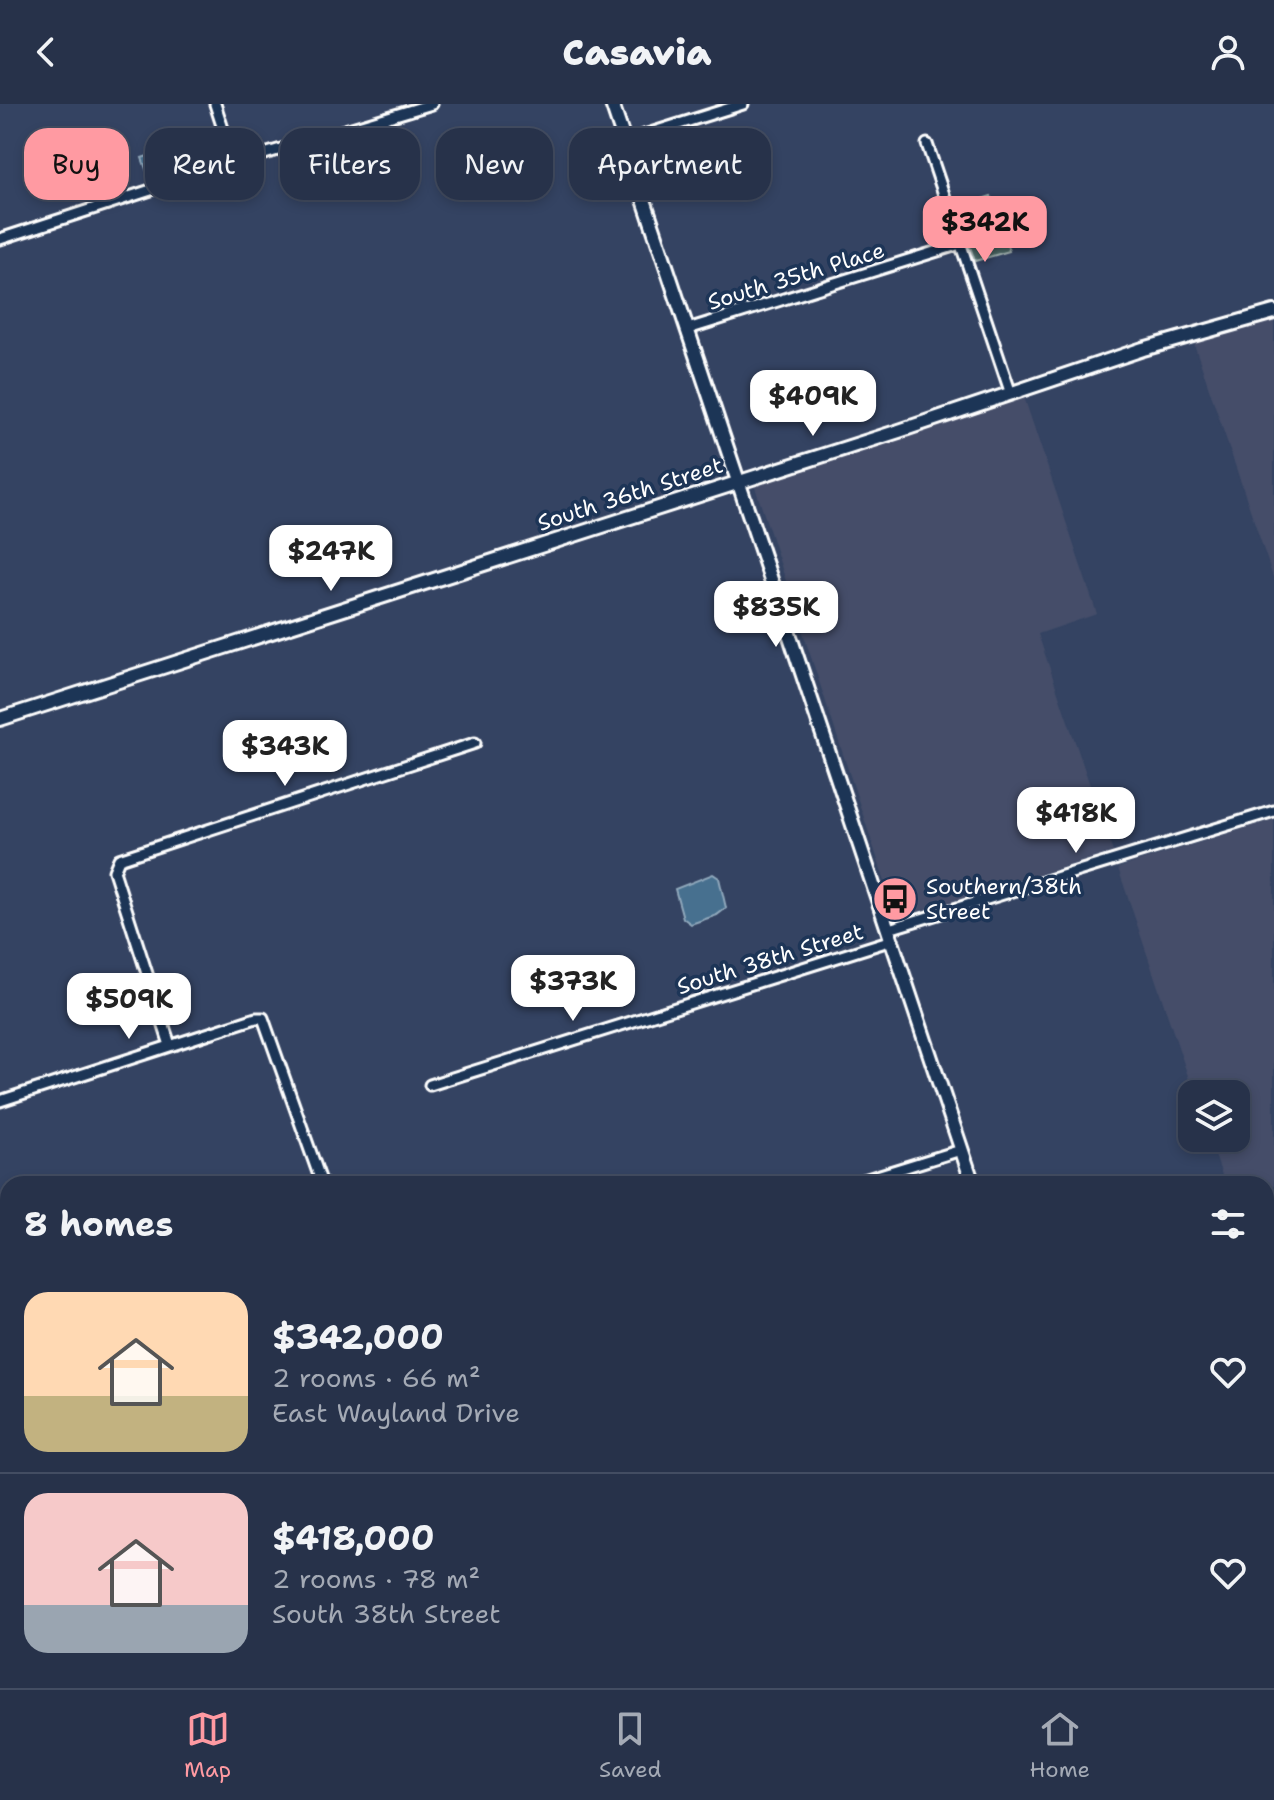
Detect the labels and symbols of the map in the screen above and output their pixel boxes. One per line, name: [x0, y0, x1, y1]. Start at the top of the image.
pin: $342K: [929, 196, 1041, 264]
street label: South 35th Place: [704, 235, 888, 317]
pin: $409K: [757, 370, 869, 438]
street label: South 36th Street: [534, 450, 726, 538]
pin: $247K: [275, 525, 387, 593]
pin: $835K: [720, 581, 832, 649]
pin: $343K: [229, 720, 341, 788]
pin: $418K: [1020, 787, 1132, 855]
place label: Southern/38th Street: [926, 872, 1082, 926]
bus stop icon: Southern/38th Street: [871, 875, 919, 923]
street label: South 38th Street: [673, 917, 867, 1001]
pin: $373K: [517, 955, 629, 1023]
pin: $509K: [73, 973, 185, 1041]

